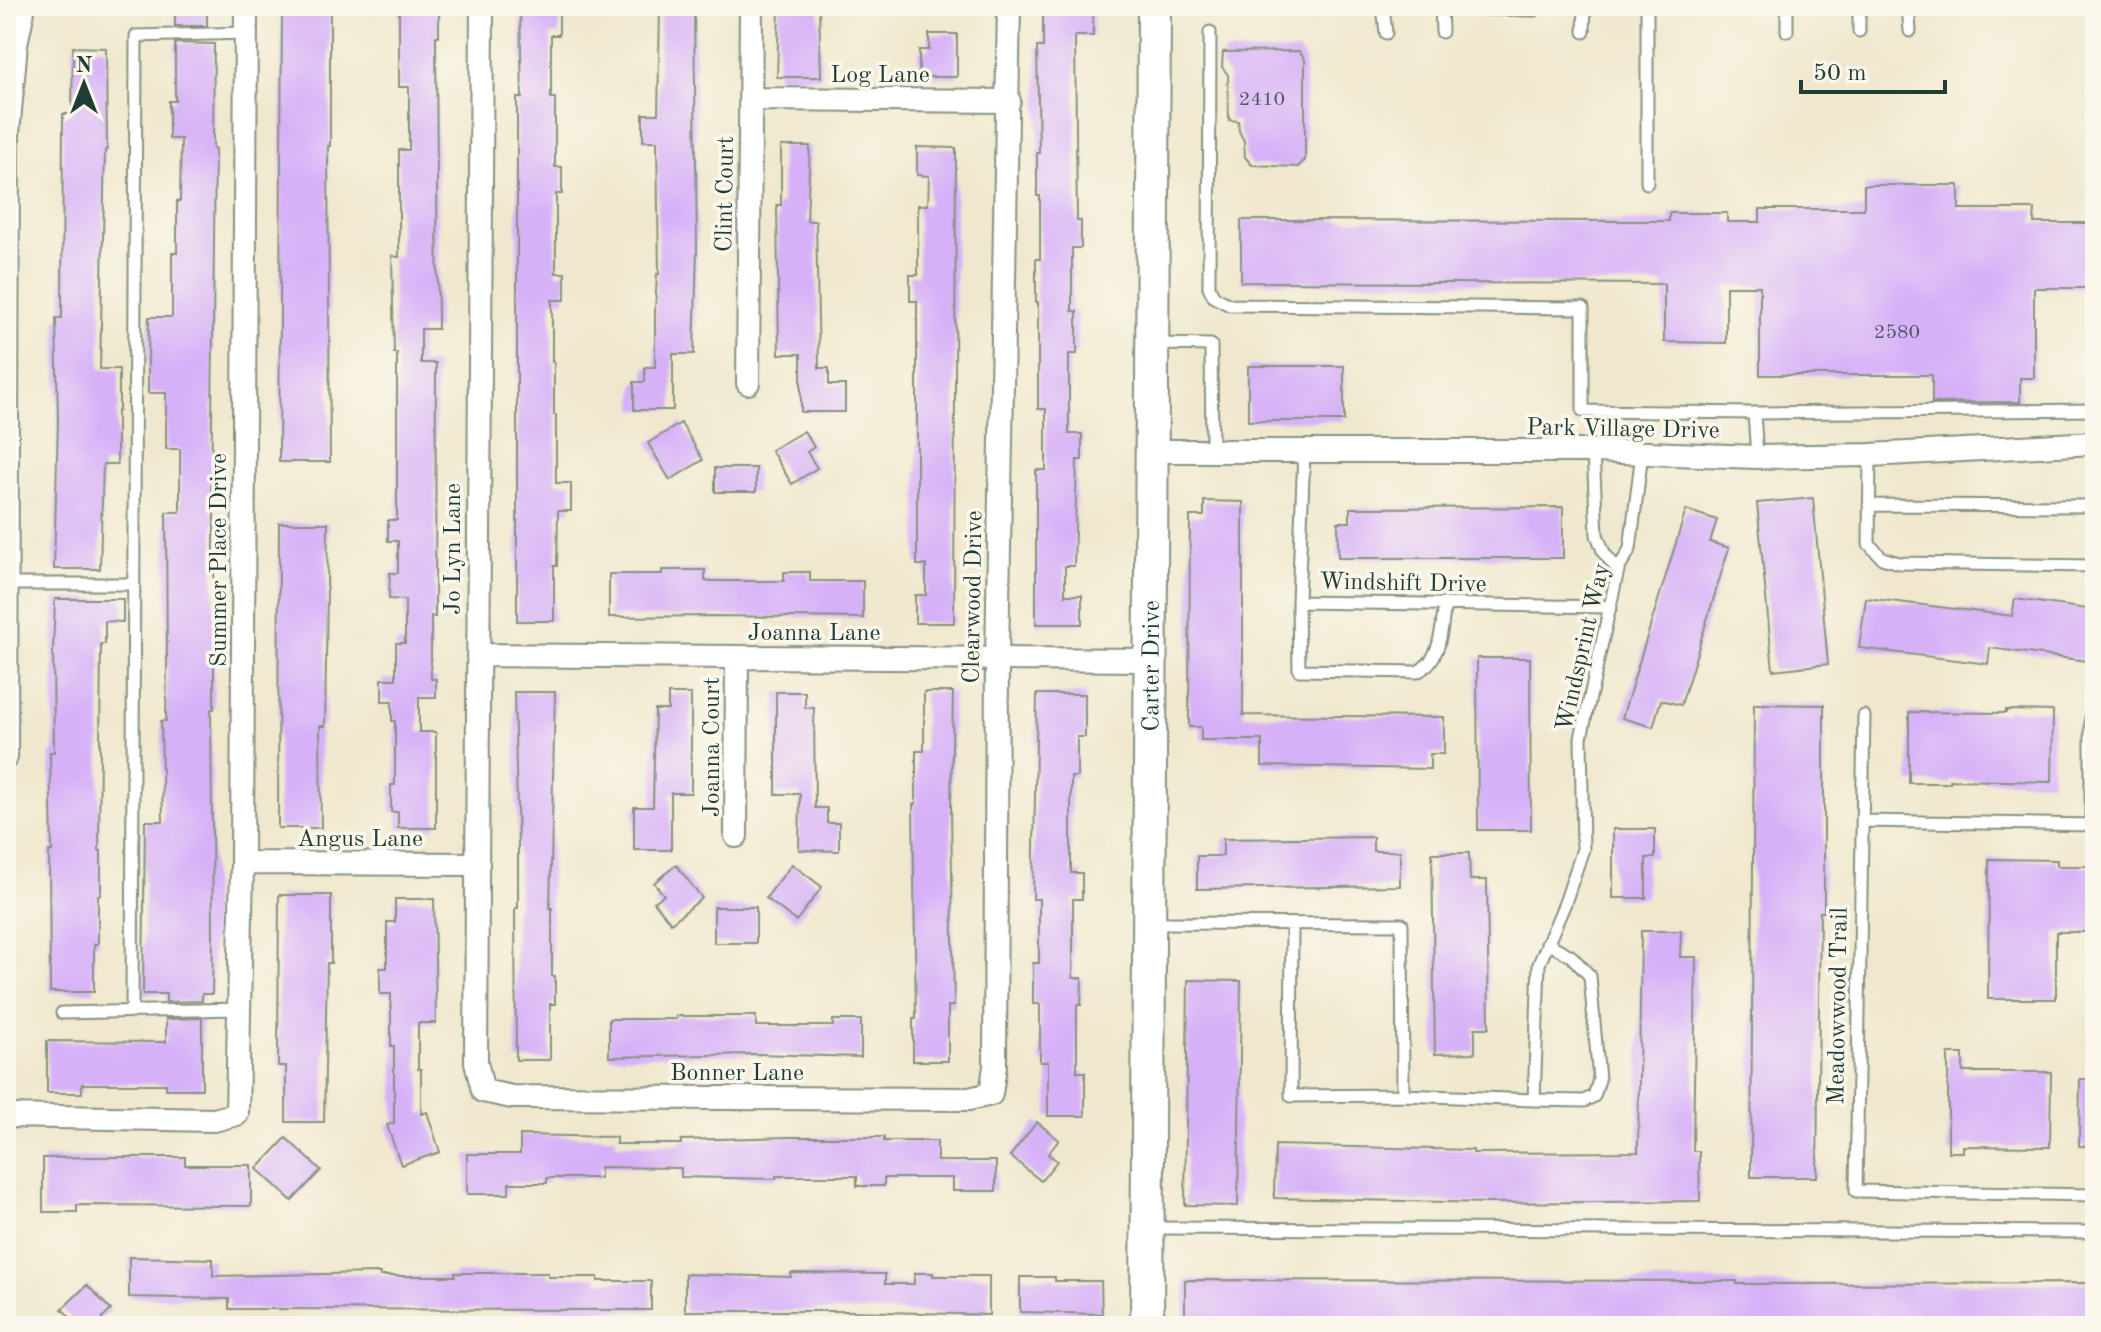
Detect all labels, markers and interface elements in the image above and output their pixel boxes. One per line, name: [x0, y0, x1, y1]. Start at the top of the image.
north arrow: [44, 44, 124, 124]
scale bar: [1801, 44, 1945, 94]
text: N: [76, 55, 93, 77]
text: 50 m: [1813, 62, 1867, 86]
street label: Log Lane: [830, 64, 930, 88]
house number: 2410: [1239, 90, 1285, 110]
street label: Clint Court: [713, 136, 739, 252]
house number: 2580: [1874, 323, 1920, 343]
street label: Park Village Drive: [1526, 416, 1720, 444]
street label: Summer Place Drive: [208, 453, 232, 667]
street label: Jo Lyn Lane: [442, 483, 466, 615]
street label: Clearwood Drive: [960, 510, 988, 684]
street label: Windsprint Way: [1553, 561, 1615, 734]
street label: Windshift Drive: [1319, 571, 1487, 597]
street label: Carter Drive: [1140, 600, 1165, 732]
street label: Joanna Lane: [747, 622, 881, 646]
street label: Joanna Court: [701, 677, 725, 817]
street label: Angus Lane: [297, 828, 423, 852]
street label: Meadowwood Trail: [1825, 907, 1853, 1105]
street label: Bonner Lane: [670, 1062, 804, 1086]

